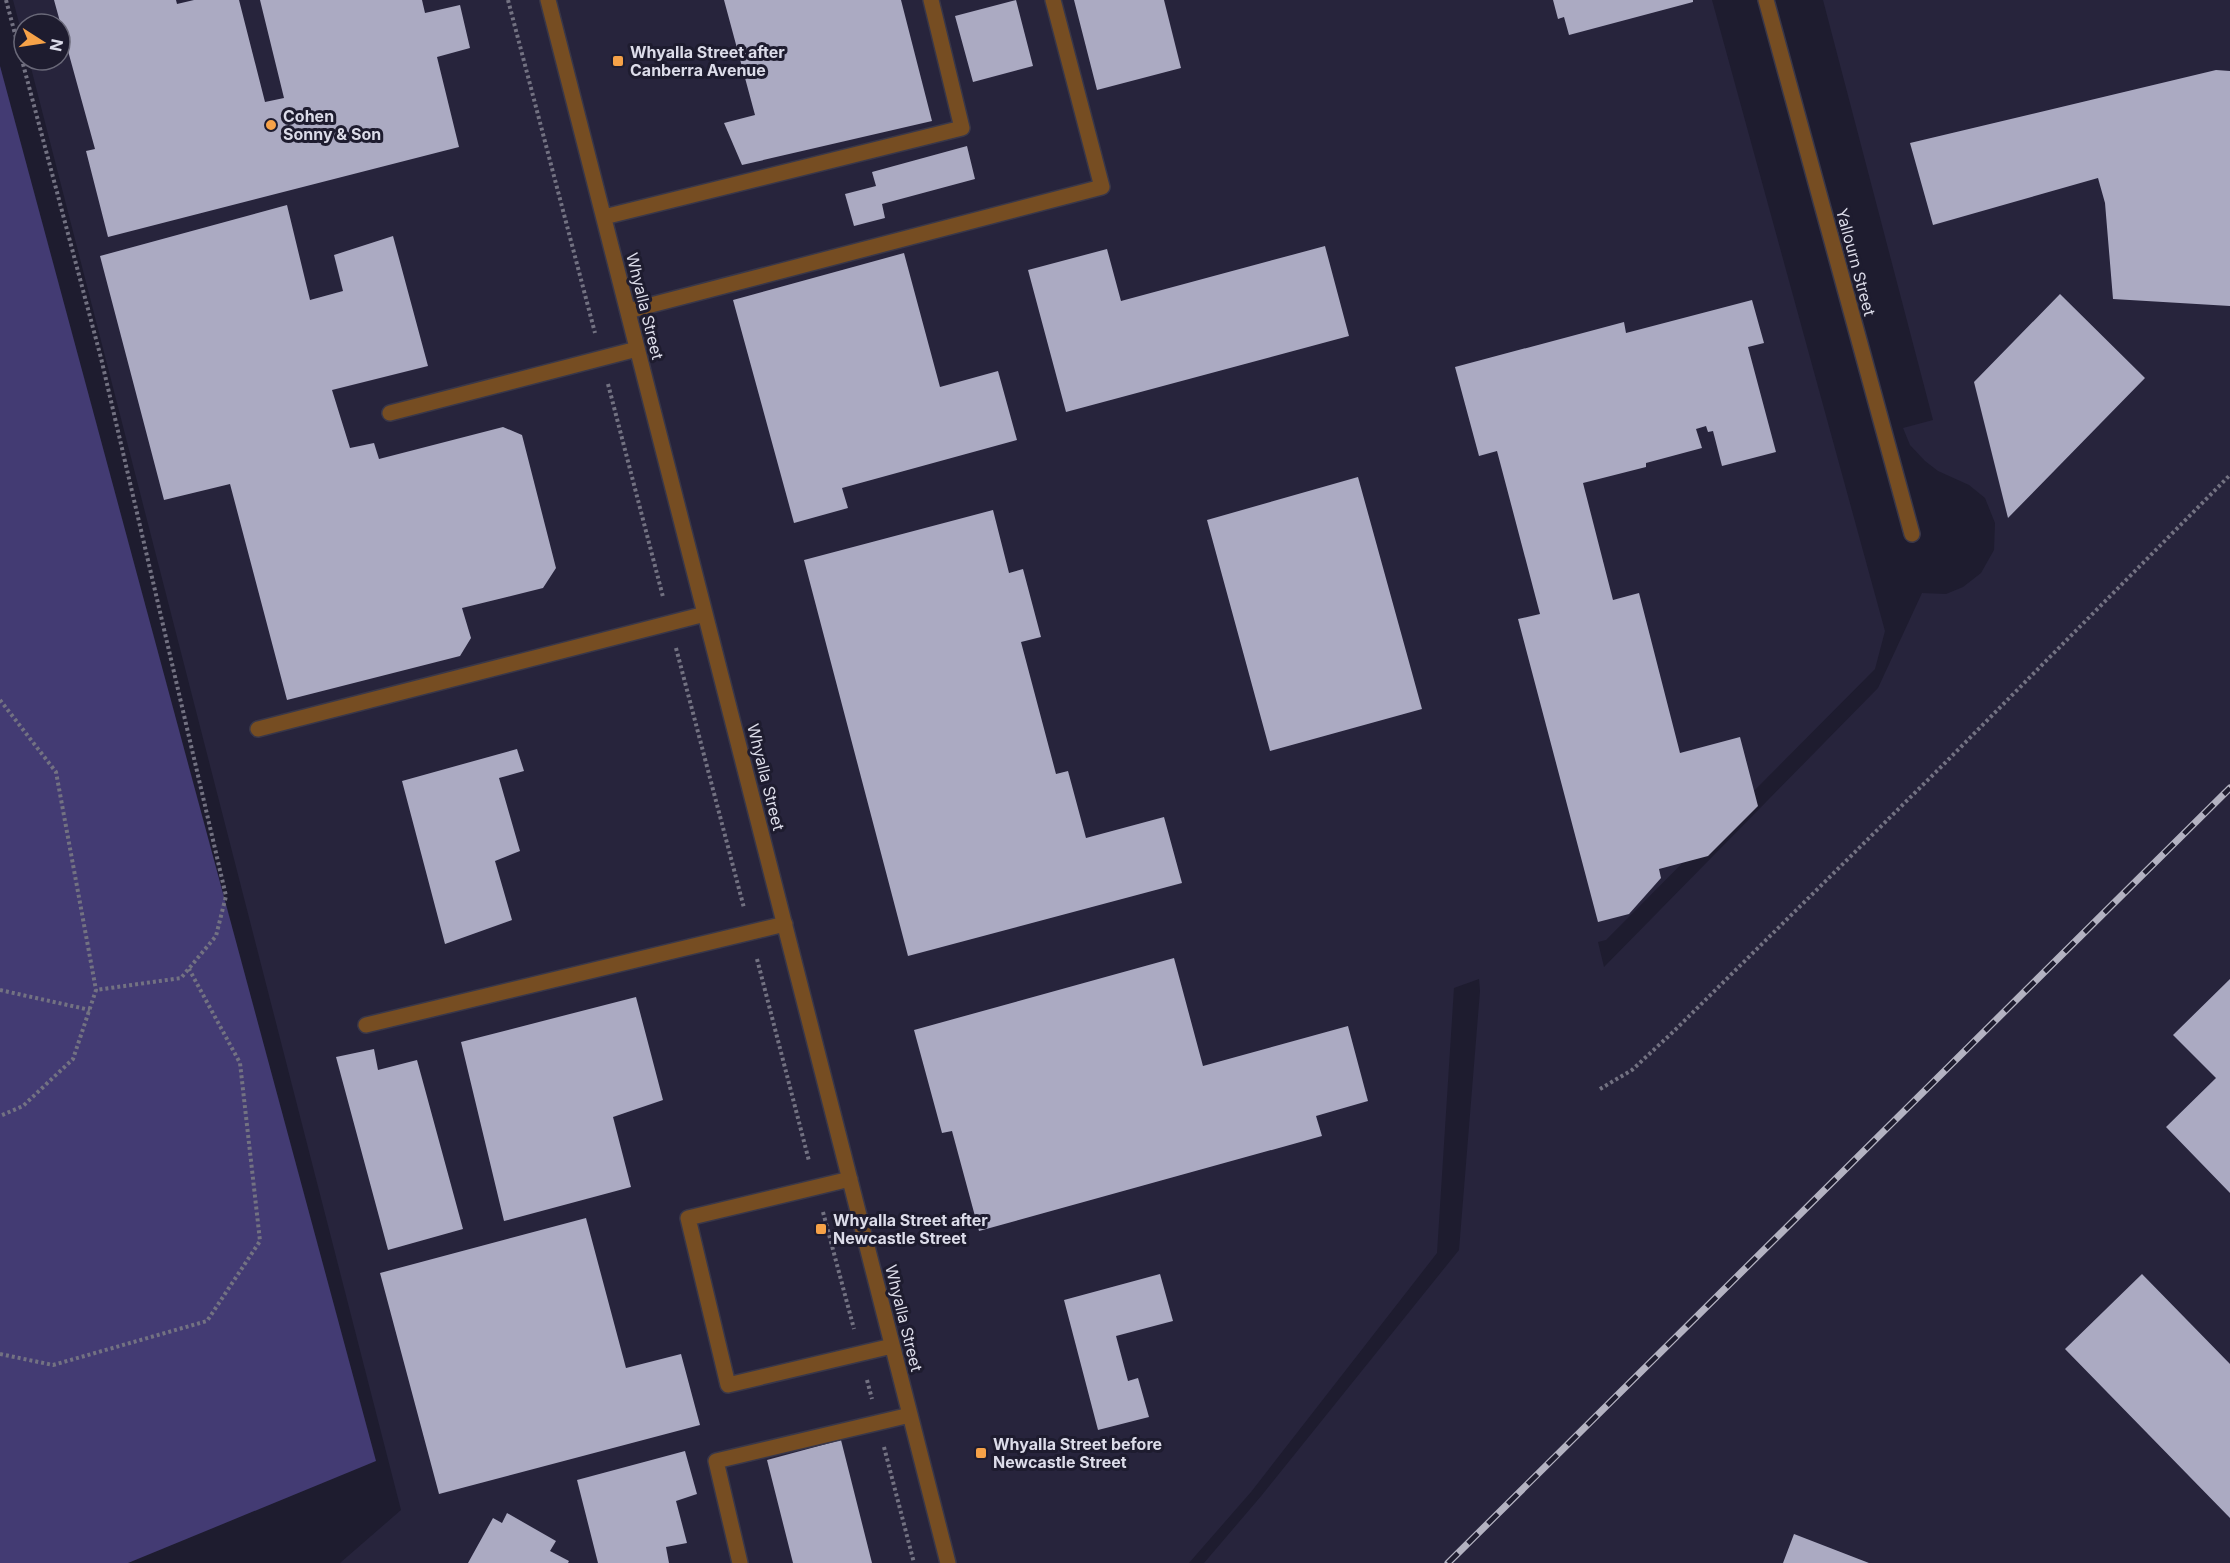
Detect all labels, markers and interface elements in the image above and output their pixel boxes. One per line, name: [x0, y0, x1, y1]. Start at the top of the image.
north arrow: [12, 12, 72, 72]
text: N: [46, 37, 68, 53]
place label: Whyalla Street after Canberra Avenue: [630, 42, 785, 80]
marker: Whyalla Street after Canberra Avenue: [611, 54, 625, 68]
place label: Cohen Sonny & Son: [283, 106, 381, 144]
marker: Cohen Sonny & Son: [264, 118, 278, 132]
street label: Yallourn Street: [1832, 206, 1880, 318]
street label: Whyalla Street: [622, 251, 668, 361]
street label: Whyalla Street: [743, 722, 789, 832]
place label: Whyalla Street after Newcastle Street: [833, 1210, 988, 1248]
marker: Whyalla Street after Newcastle Street: [814, 1222, 828, 1236]
street label: Whyalla Street: [881, 1263, 927, 1373]
place label: Whyalla Street before Newcastle Street: [993, 1434, 1162, 1472]
marker: Whyalla Street before Newcastle Street: [974, 1446, 988, 1460]

